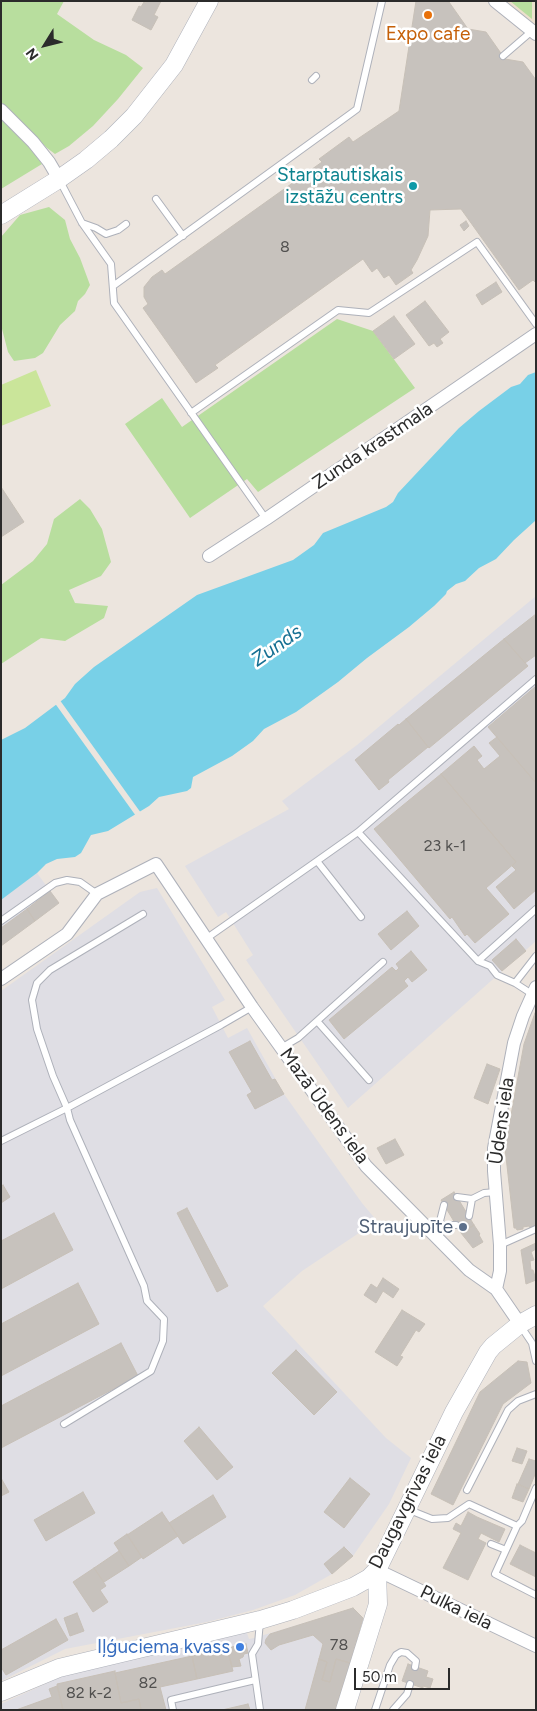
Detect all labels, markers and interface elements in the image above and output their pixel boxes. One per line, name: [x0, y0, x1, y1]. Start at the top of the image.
marker: Expo cafe: [422, 9, 434, 21]
north arrow: [20, 20, 70, 70]
place label: Expo cafe: [386, 23, 470, 45]
text: N: [22, 45, 43, 63]
place label: Starptautiskais izstāžu centrs: [277, 164, 403, 208]
marker: Starptautiskais izstāžu centrs: [407, 180, 419, 192]
house number: 8: [280, 237, 290, 257]
street label: Zunda krastmala: [309, 397, 437, 495]
water label: Zunds: [247, 620, 307, 672]
house number: 23 k-1: [424, 836, 466, 856]
street label: Mazā Ūdens iela: [274, 1044, 374, 1168]
street label: Ūdens iela: [485, 1076, 519, 1166]
place label: Straujupīte: [359, 1216, 453, 1238]
marker: Straujupīte: [457, 1221, 469, 1233]
street label: Daugavgrīvas iela: [364, 1431, 452, 1573]
street label: Pulka iela: [416, 1581, 496, 1635]
house number: 78: [330, 1635, 348, 1655]
place label: Iļģuciema kvass: [97, 1636, 230, 1658]
marker: Iļģuciema kvass: [234, 1641, 246, 1653]
scale bar: [357, 1658, 453, 1690]
text: 50 m: [362, 1668, 397, 1686]
house number: 82: [139, 1673, 157, 1693]
house number: 82 k-2: [66, 1683, 112, 1703]

